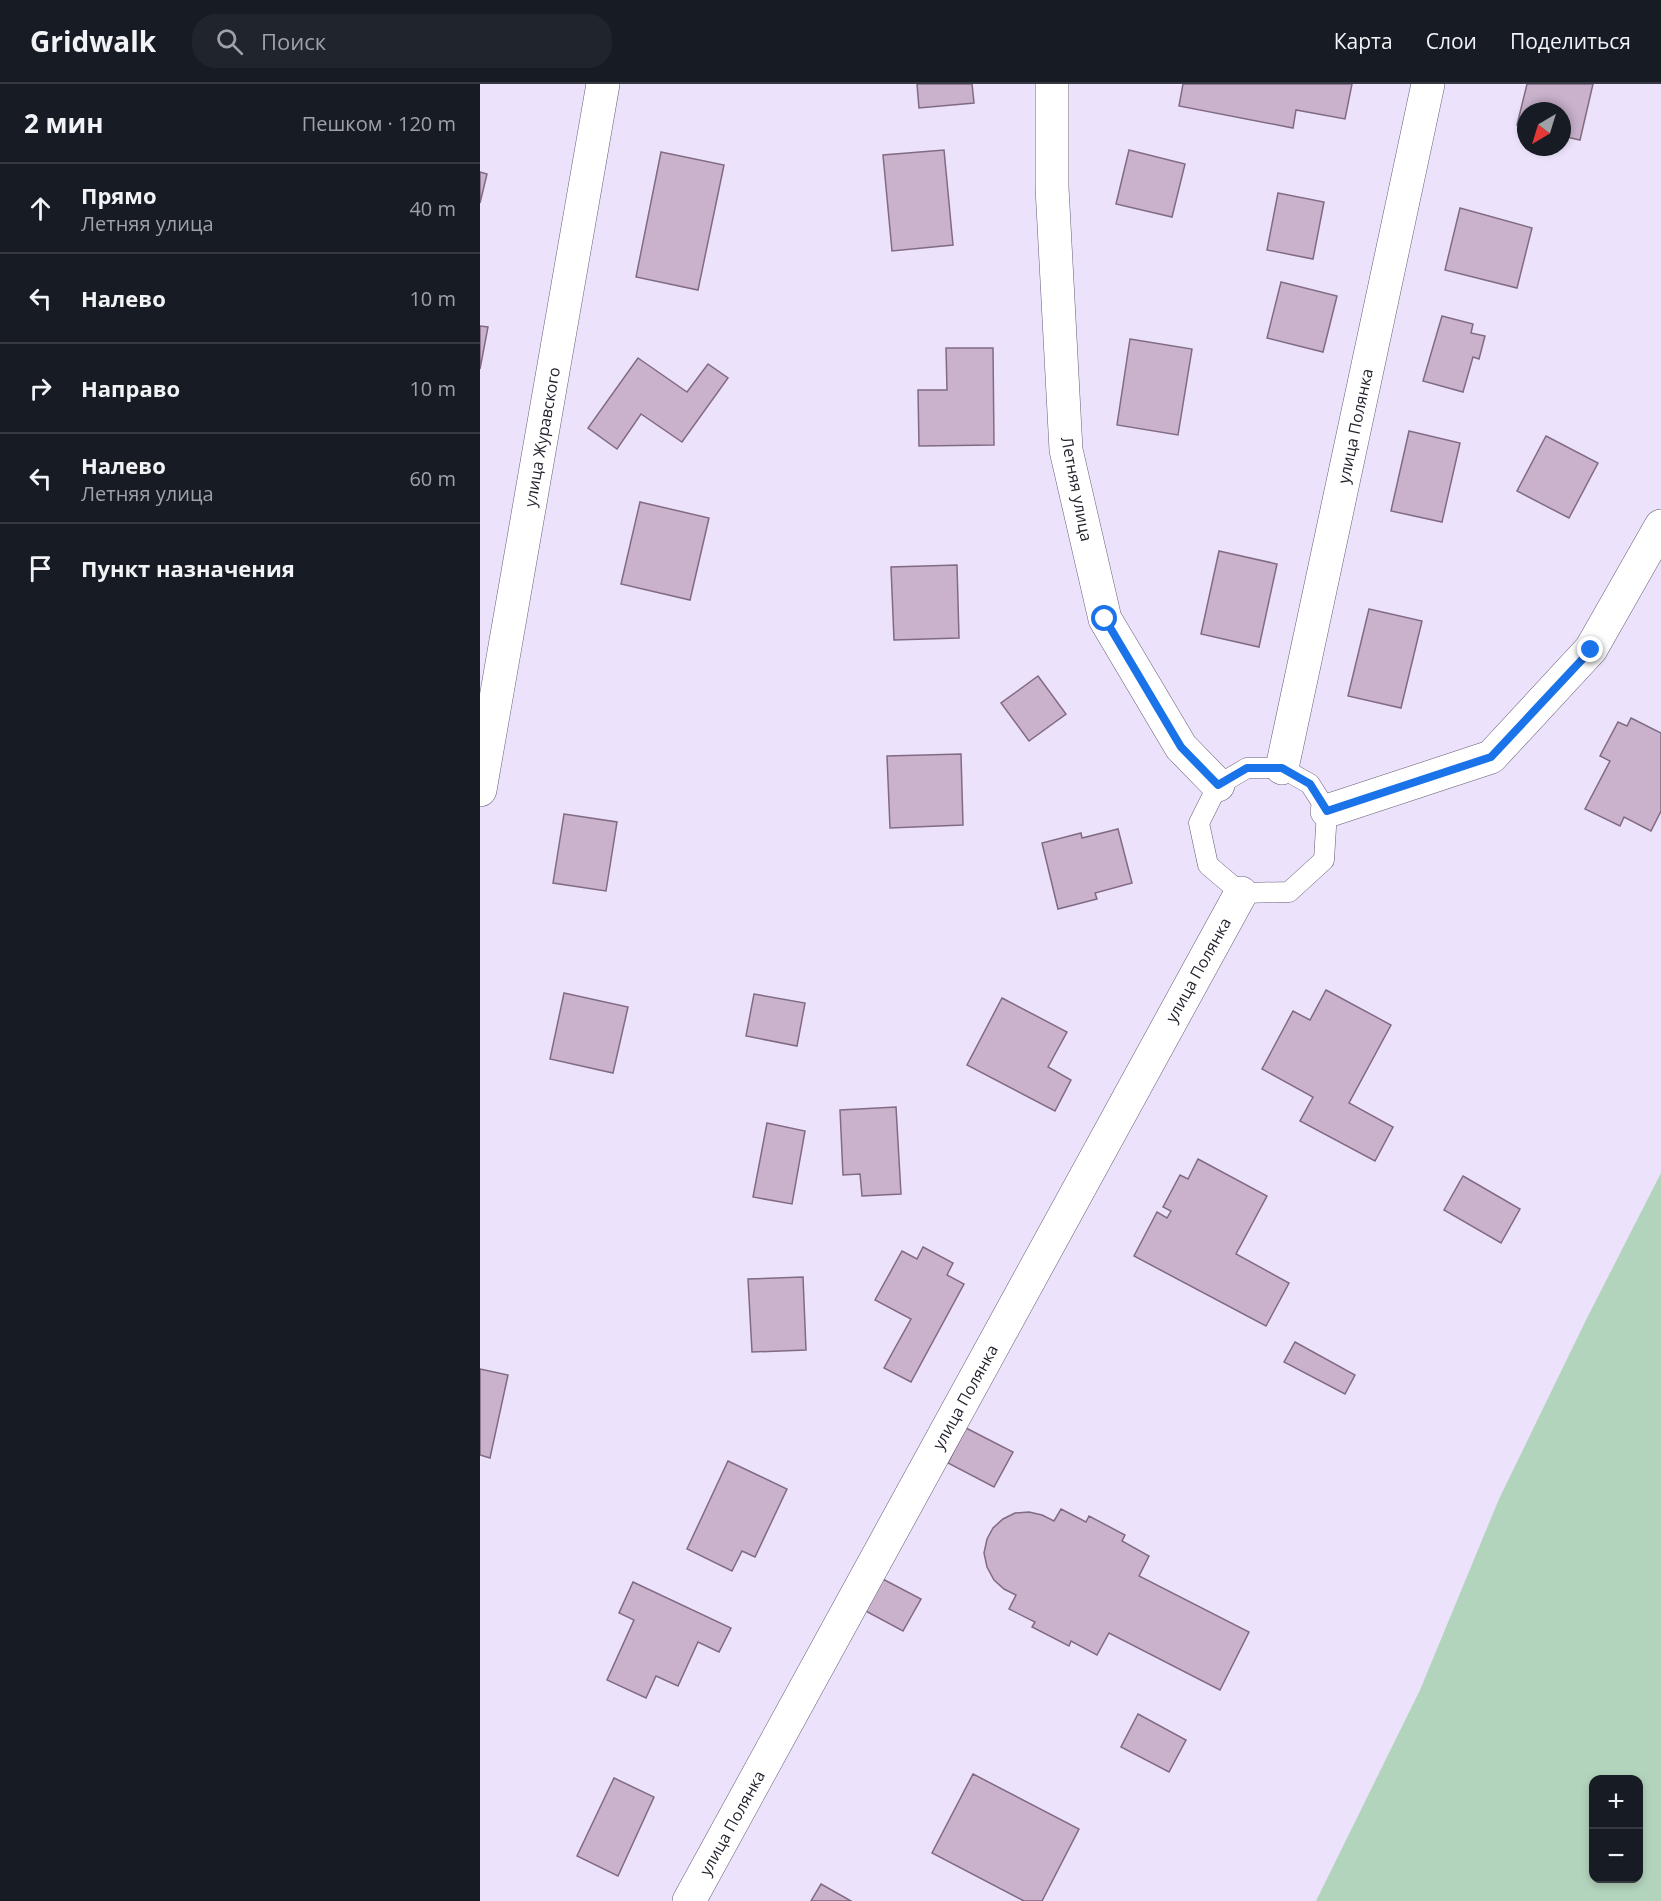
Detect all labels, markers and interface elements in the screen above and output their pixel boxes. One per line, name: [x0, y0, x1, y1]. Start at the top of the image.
search box: [192, 14, 612, 68]
text: Gridwalk: [30, 22, 156, 60]
icon: search: [213, 25, 246, 58]
text: Поиск: [261, 26, 326, 56]
text: Карта: [1334, 27, 1393, 55]
text: Слои: [1426, 27, 1477, 55]
text: Поделиться: [1510, 27, 1631, 55]
north arrow: [1517, 102, 1571, 156]
text: 2 мин: [24, 105, 104, 141]
text: Пешком · 120 m: [302, 110, 456, 137]
text: Прямо: [81, 180, 157, 210]
icon: ahead: [24, 192, 57, 225]
text: 40 m: [409, 195, 456, 222]
text: Летняя улица: [81, 210, 214, 237]
icon: left: [24, 282, 57, 315]
text: Налево: [81, 283, 166, 313]
text: 10 m: [409, 285, 456, 312]
street label: улица Журавского: [519, 365, 565, 509]
street label: улица Полянка: [1332, 366, 1378, 486]
icon: right: [24, 372, 57, 405]
text: Направо: [81, 373, 180, 403]
text: 10 m: [409, 375, 456, 402]
street label: Летняя улица: [1056, 435, 1098, 543]
text: Налево: [81, 450, 166, 480]
icon: left: [24, 462, 57, 495]
text: 60 m: [409, 465, 456, 492]
text: Летняя улица: [81, 480, 214, 507]
icon: arrive: [24, 552, 57, 585]
text: Пункт назначения: [81, 553, 295, 583]
route start: [1091, 605, 1117, 631]
route end: [1577, 636, 1603, 662]
street label: улица Полянка: [1160, 914, 1236, 1026]
street label: улица Полянка: [927, 1341, 1003, 1453]
street label: улица Полянка: [694, 1767, 770, 1879]
map controls: [1589, 1775, 1643, 1883]
button: +: [1589, 1775, 1643, 1829]
button: −: [1589, 1829, 1643, 1883]

